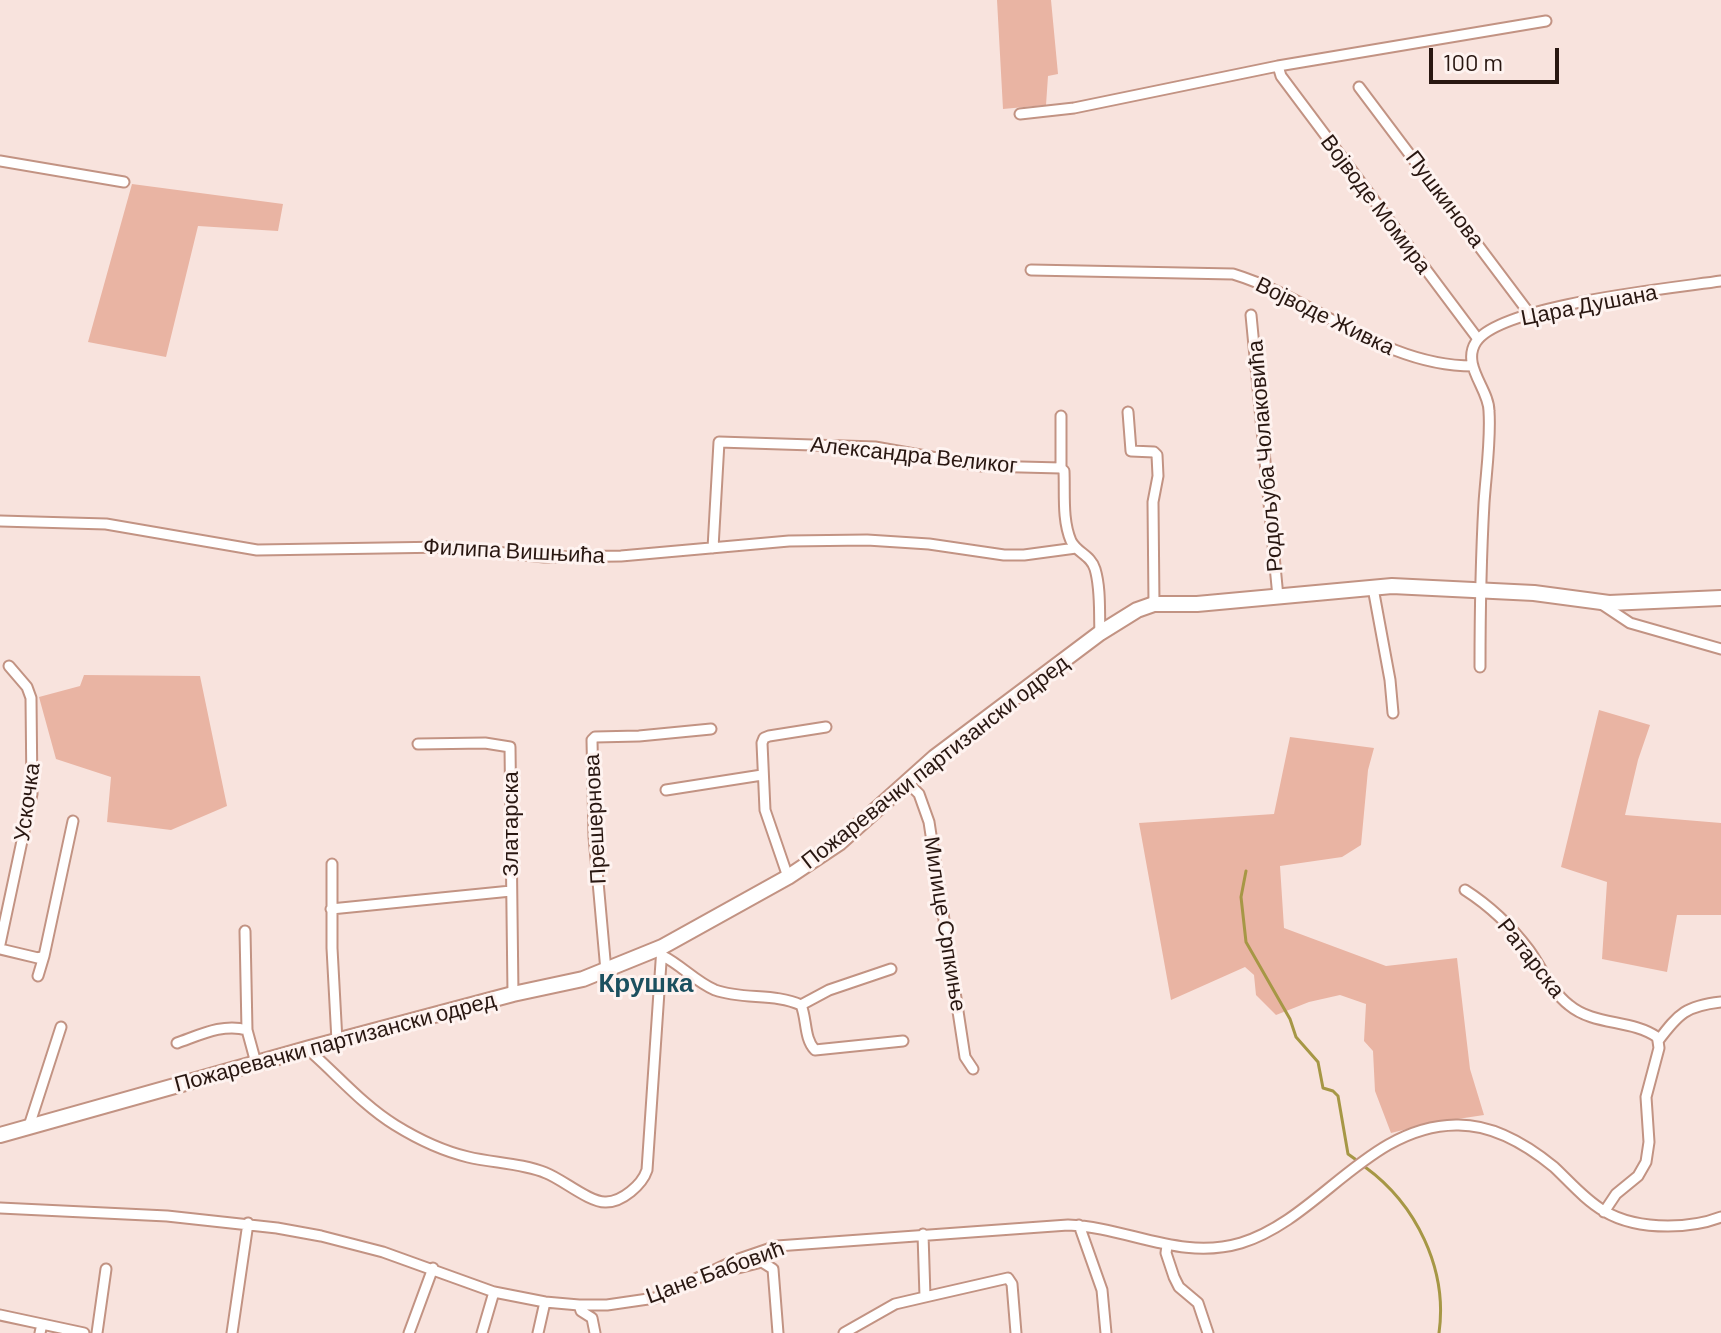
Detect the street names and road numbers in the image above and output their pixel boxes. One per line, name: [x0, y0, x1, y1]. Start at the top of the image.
street label: Војводе Момира: [1315, 129, 1437, 279]
street label: Пушкинова: [1400, 145, 1490, 253]
street label: Војводе Живка: [1251, 271, 1399, 361]
street label: Цара Душана: [1518, 279, 1660, 331]
street label: Родољуба Чолаковића: [1242, 339, 1288, 573]
street label: Александра Великог: [809, 431, 1019, 479]
street label: Филипа Вишњића: [422, 533, 606, 569]
street label: Пожаревачки партизански одред: [796, 650, 1074, 874]
street label: Прешернова: [578, 753, 612, 885]
street label: Ускочка: [8, 761, 46, 843]
street label: Златарска: [498, 771, 524, 877]
street label: Милице Српкиње: [918, 835, 972, 1013]
street label: Ратарска: [1492, 913, 1570, 1003]
street label: Пожаревачки партизански одред: [171, 986, 499, 1098]
street label: Цане Бабовић: [642, 1235, 788, 1309]

